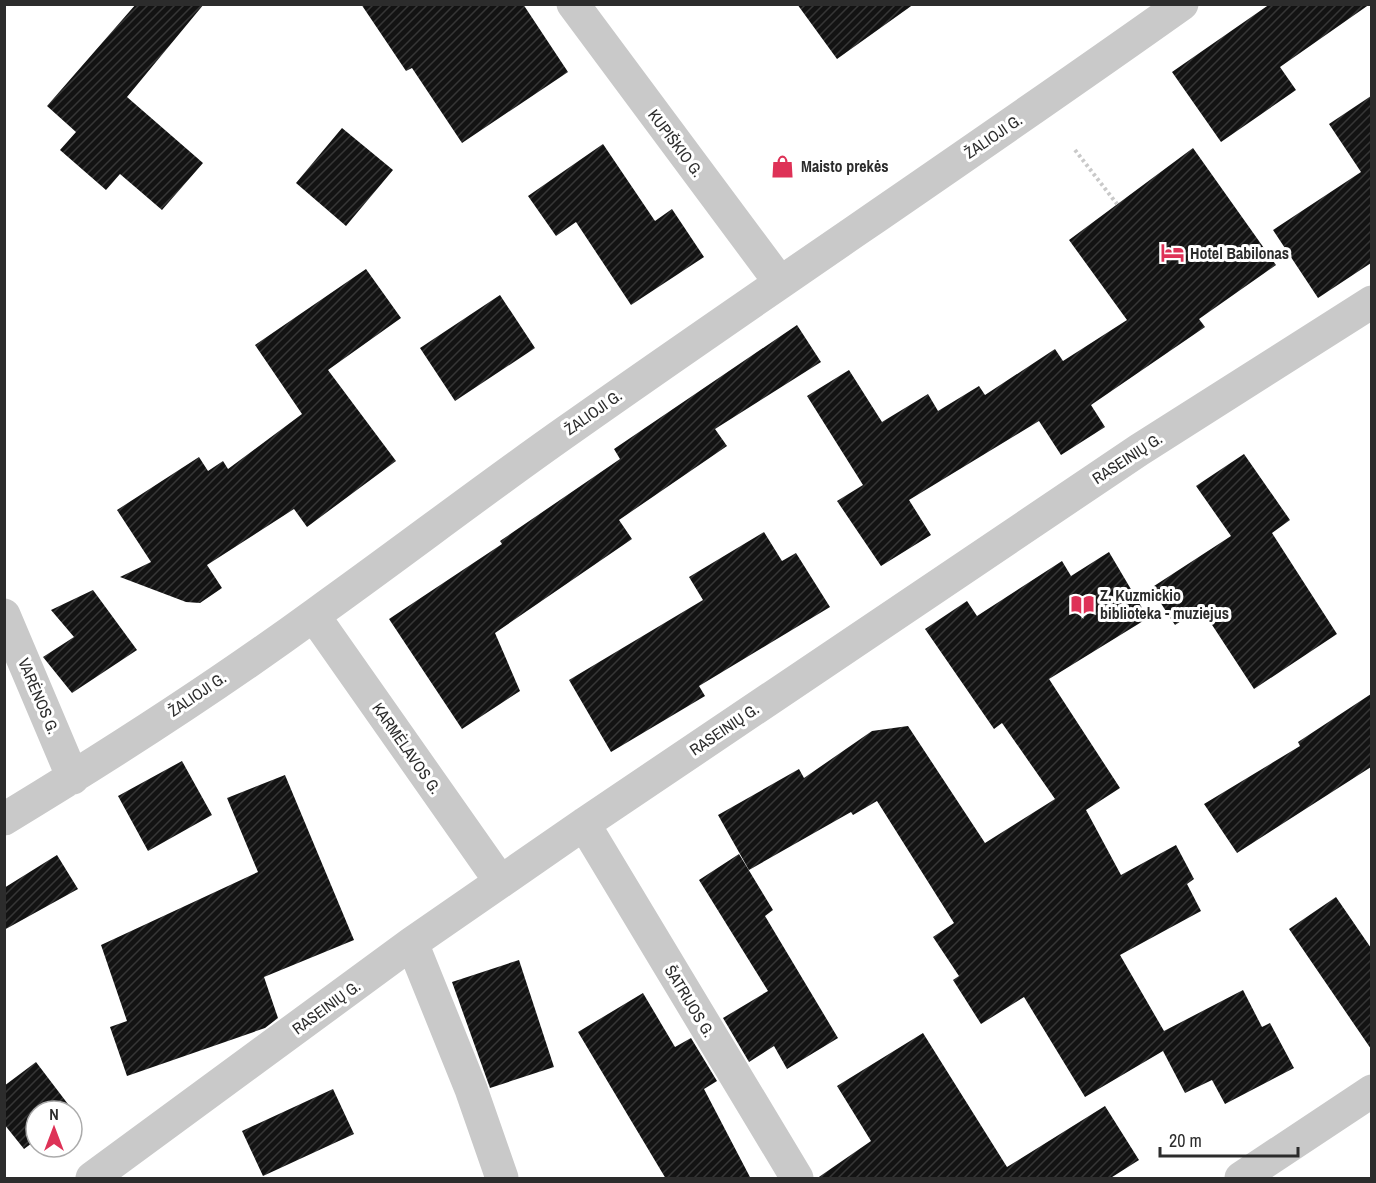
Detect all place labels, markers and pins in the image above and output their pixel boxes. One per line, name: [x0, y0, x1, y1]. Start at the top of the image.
shop icon: Maisto prekės: [770, 153, 796, 179]
place label: Maisto prekės: [801, 155, 889, 177]
hotel icon: Hotel Babilonas: [1159, 240, 1185, 266]
place label: Hotel Babilonas: [1190, 242, 1289, 264]
place label: Z. Kuzmickio biblioteka - muziejus: [1100, 584, 1229, 624]
library icon: Z. Kuzmickio biblioteka - muziejus: [1069, 591, 1095, 617]

